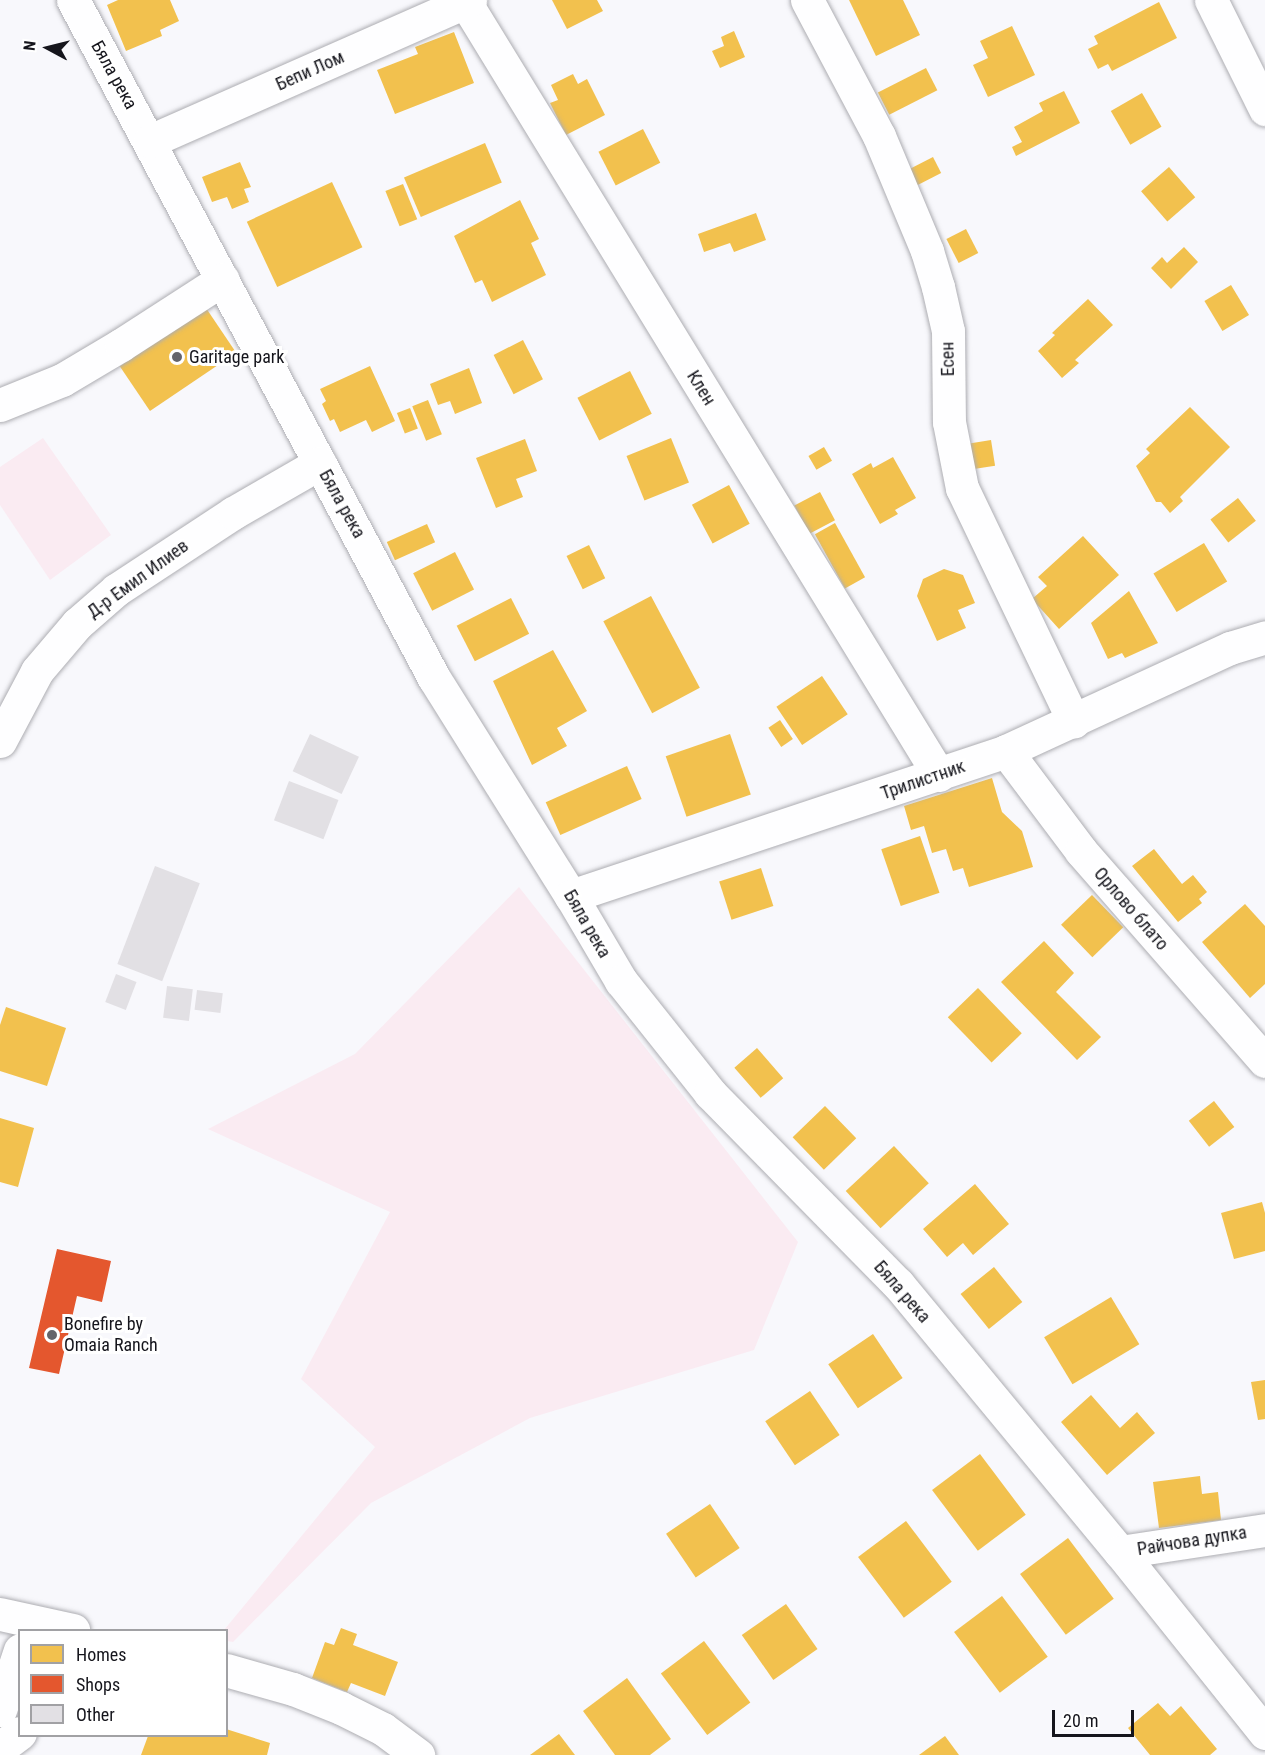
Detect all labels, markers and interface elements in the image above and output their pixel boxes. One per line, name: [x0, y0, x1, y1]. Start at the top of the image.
north arrow: [18, 18, 78, 78]
street label: Бяла река: [86, 37, 142, 113]
text: N: [20, 40, 40, 52]
street label: Бепи Лом: [272, 46, 348, 96]
street label: Есен: [937, 341, 959, 377]
place label: Garitage park: [189, 346, 284, 368]
marker: Garitage park: [170, 350, 184, 364]
street label: Клен: [682, 367, 720, 409]
street label: Бяла река: [314, 466, 370, 542]
street label: Д-р Емил Илиев: [83, 535, 193, 623]
street label: Трилистник: [878, 756, 968, 804]
street label: Орлово блато: [1089, 863, 1173, 955]
street label: Бяла река: [559, 886, 615, 962]
street label: Бяла река: [869, 1257, 935, 1327]
place label: Bonefire by Omaia Ranch: [64, 1314, 158, 1356]
marker: Bonefire by Omaia Ranch: [45, 1328, 59, 1342]
street label: Райчова дупка: [1136, 1522, 1248, 1560]
legend: [18, 1629, 228, 1737]
text: Homes: [76, 1644, 126, 1665]
text: Shops: [76, 1674, 120, 1695]
scale bar: [1055, 1698, 1138, 1736]
text: Other: [76, 1704, 115, 1725]
text: 20 m: [1063, 1710, 1098, 1731]

